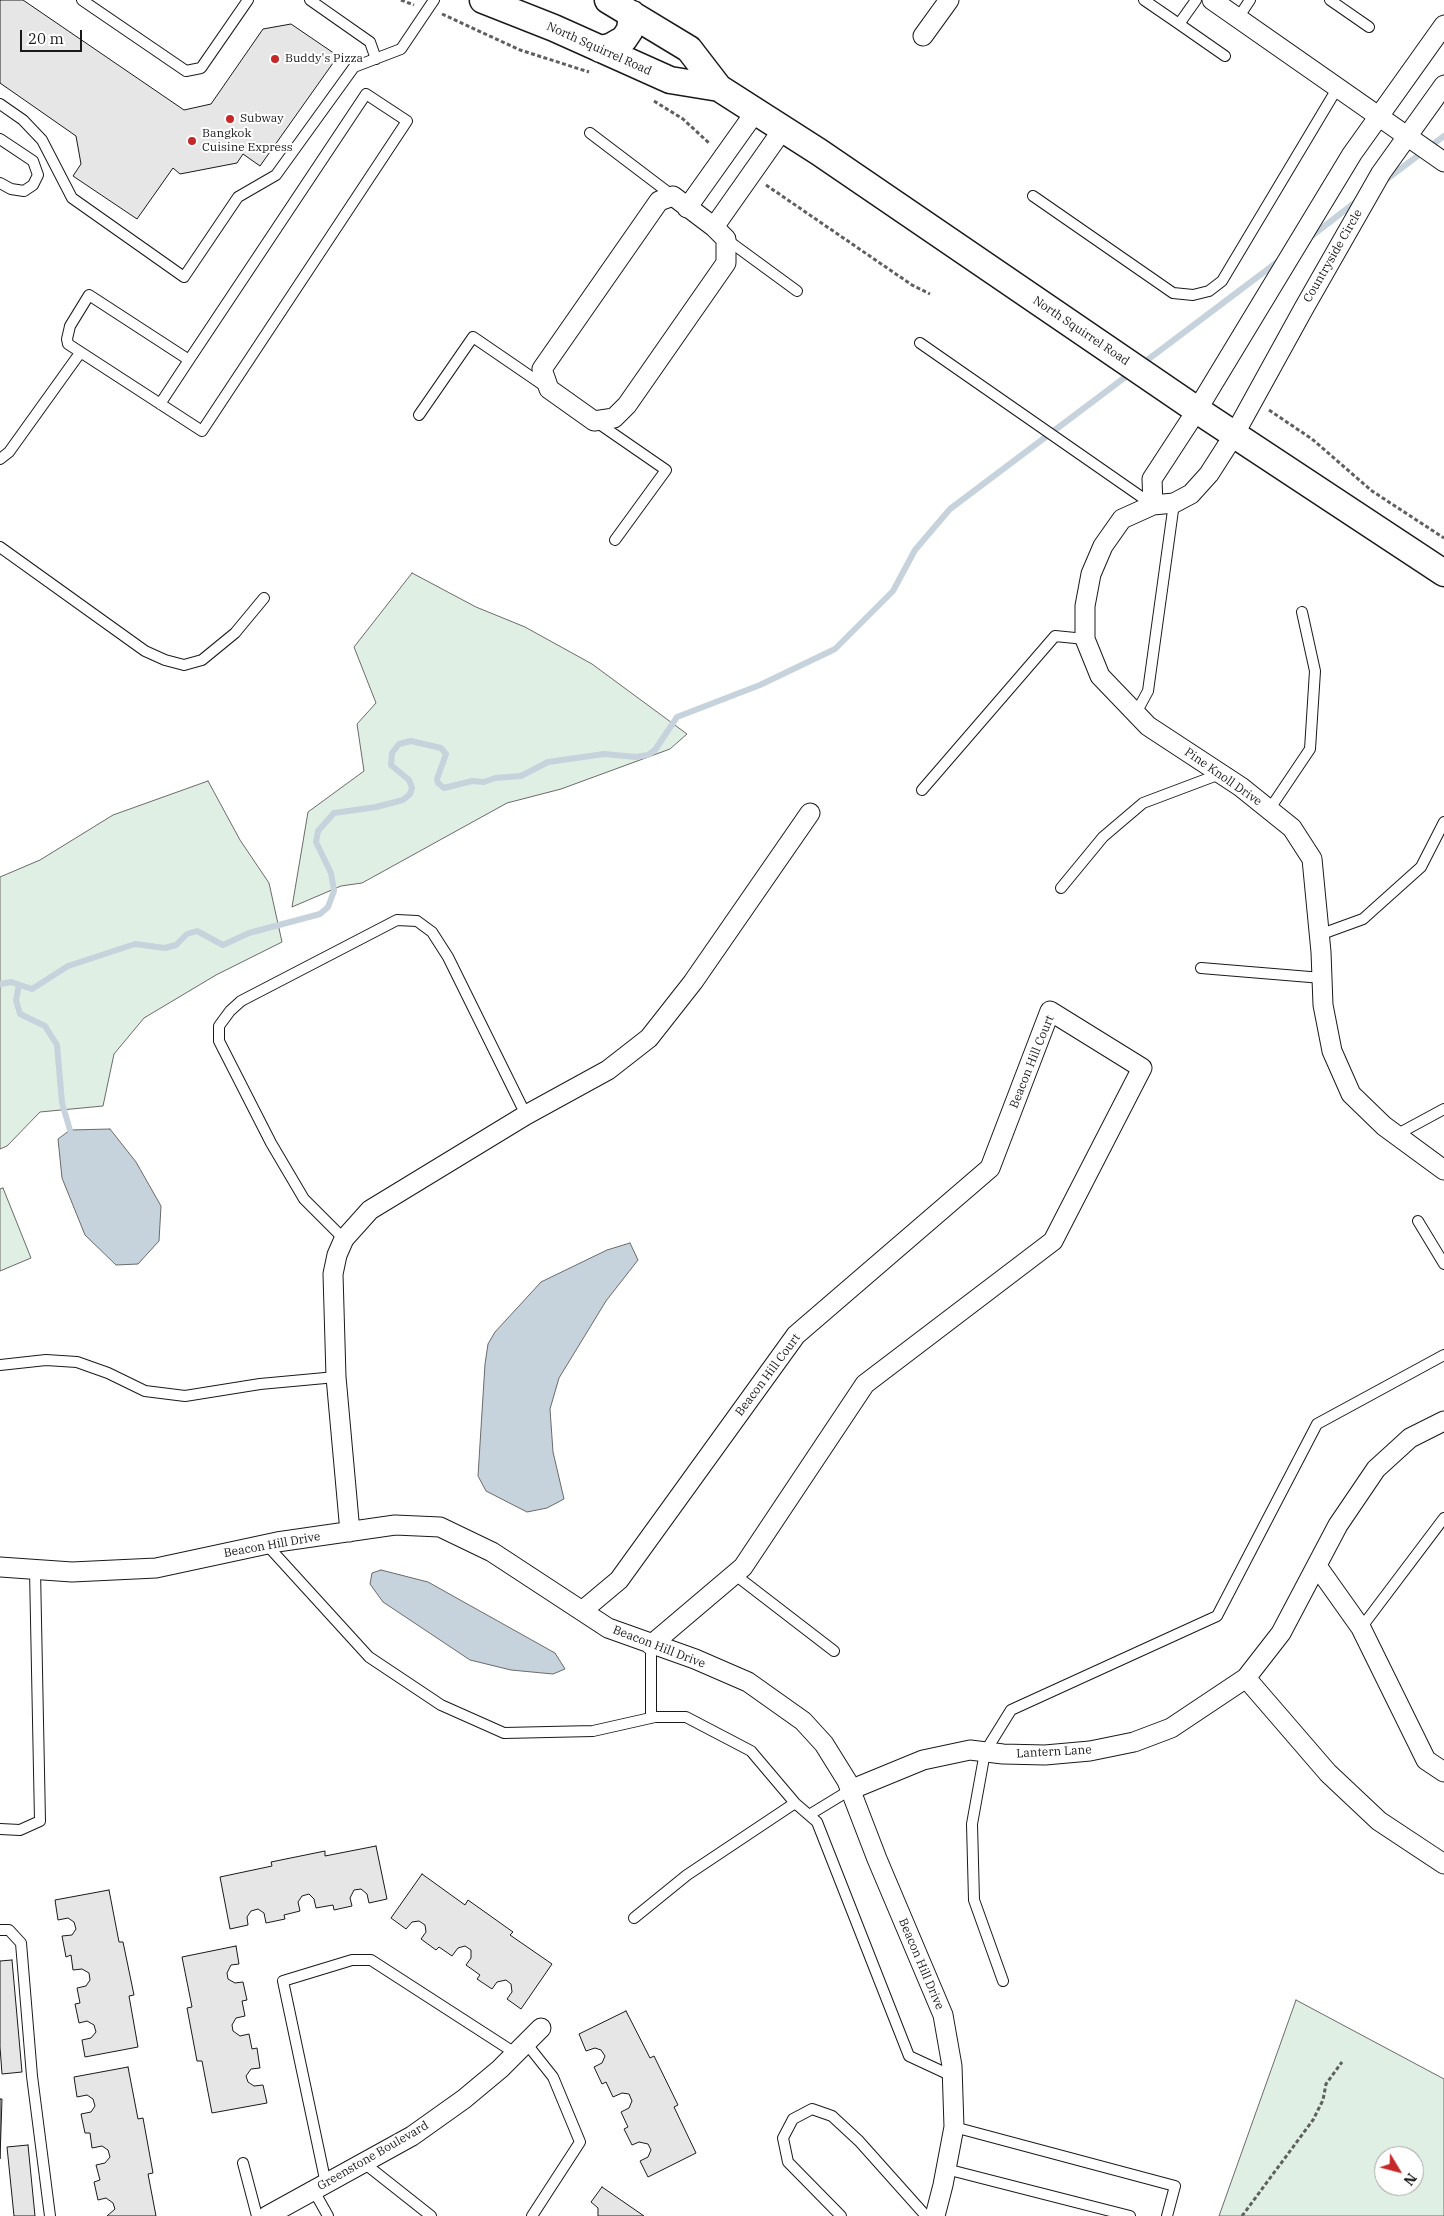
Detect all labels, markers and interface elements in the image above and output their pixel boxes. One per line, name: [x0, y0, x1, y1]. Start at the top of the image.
street label: North Squirrel Road: [544, 19, 654, 79]
scale bar: [22, 20, 85, 52]
text: 20 m: [28, 29, 64, 48]
place label: Buddy's Pizza: [285, 52, 363, 66]
marker: Buddy's Pizza: [269, 53, 281, 65]
place label: Subway: [240, 112, 284, 126]
marker: Subway: [224, 113, 236, 125]
place label: Bangkok Cuisine Express: [202, 127, 293, 155]
marker: Bangkok Cuisine Express: [186, 135, 198, 147]
street label: Countryside Circle: [1301, 207, 1365, 305]
street label: North Squirrel Road: [1030, 293, 1132, 369]
street label: Pine Knoll Drive: [1182, 745, 1264, 809]
street label: Beacon Hill Court: [1007, 1013, 1057, 1111]
street label: Beacon Hill Court: [732, 1331, 804, 1419]
street label: Beacon Hill Drive: [223, 1529, 321, 1561]
street label: Beacon Hill Drive: [611, 1623, 707, 1671]
street label: Lantern Lane: [1016, 1743, 1092, 1761]
street label: Beacon Hill Drive: [895, 1916, 947, 2012]
street label: Greenstone Boulevard: [315, 2118, 431, 2194]
north arrow: [1374, 2146, 1424, 2196]
text: N: [1400, 2170, 1421, 2189]

